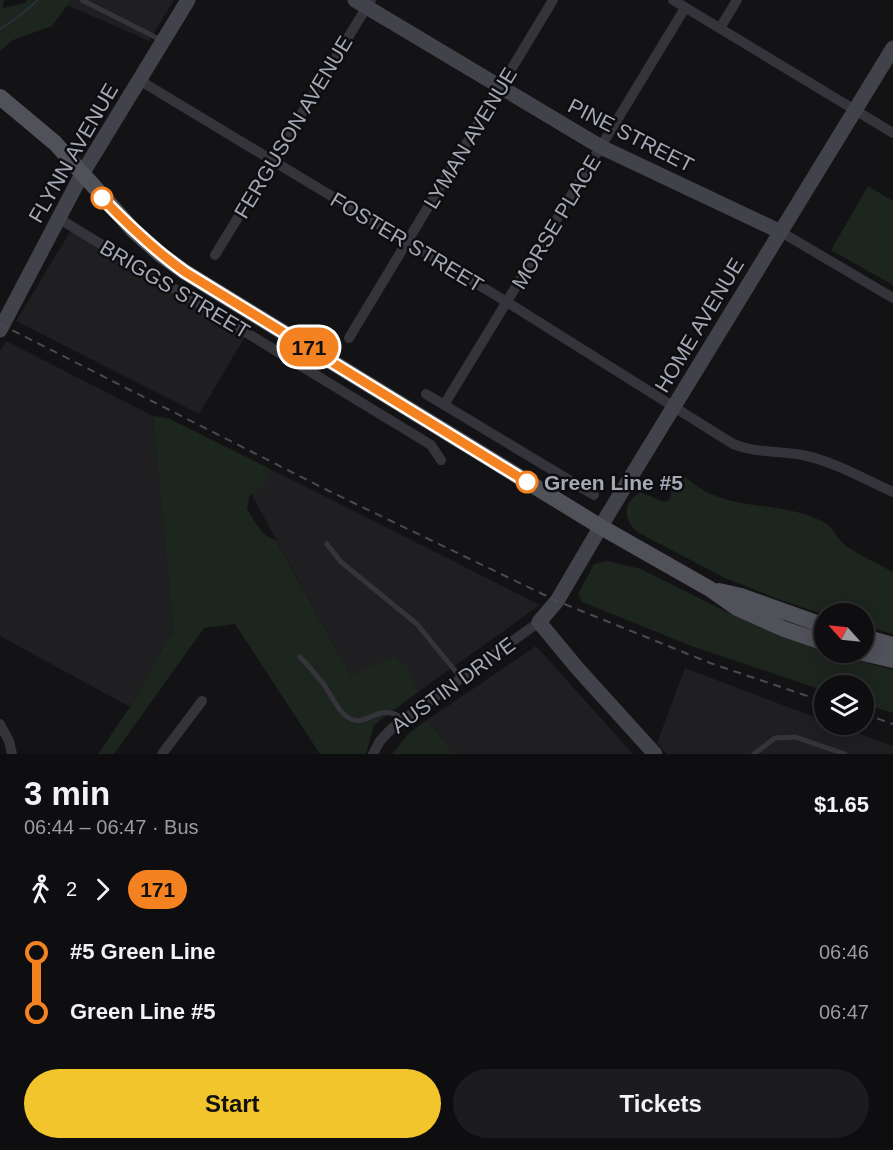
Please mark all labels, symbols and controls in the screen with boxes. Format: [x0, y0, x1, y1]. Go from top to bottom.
street label: FERGUSON AVENUE [229, 32, 357, 222]
street label: LYMAN AVENUE [419, 63, 521, 213]
street label: FLYNN AVENUE [24, 79, 122, 227]
street label: PINE STREET [564, 93, 698, 177]
street label: MORSE PLACE [507, 151, 605, 293]
unlabelled marker [91, 187, 113, 209]
street label: FOSTER STREET [327, 187, 488, 297]
street label: BRIGGS STREET [96, 235, 254, 343]
street label: HOME AVENUE [650, 254, 748, 396]
line badge: 171 [274, 328, 344, 366]
text: 171 [291, 336, 327, 359]
marker: Green Line #5 [516, 471, 538, 493]
place label: Green Line #5 [544, 471, 683, 494]
north arrow [814, 603, 874, 663]
map controls [814, 603, 874, 735]
street label: AUSTIN DRIVE [387, 632, 519, 738]
button: layers [814, 675, 874, 735]
text: 3 min [24, 775, 110, 812]
text: $1.65 [814, 792, 869, 817]
text: 06:44 – 06:47 · Bus [24, 816, 199, 838]
icon: walk [24, 873, 57, 906]
icon: forward [86, 873, 119, 906]
text: 2 [66, 878, 77, 900]
text: 171 [140, 878, 175, 901]
text: #5 Green Line [70, 939, 216, 964]
text: 06:46 [819, 941, 869, 963]
text: Green Line #5 [70, 999, 216, 1024]
text: 06:47 [819, 1001, 869, 1023]
button: Start [24, 1069, 441, 1138]
button: Tickets [453, 1069, 869, 1138]

